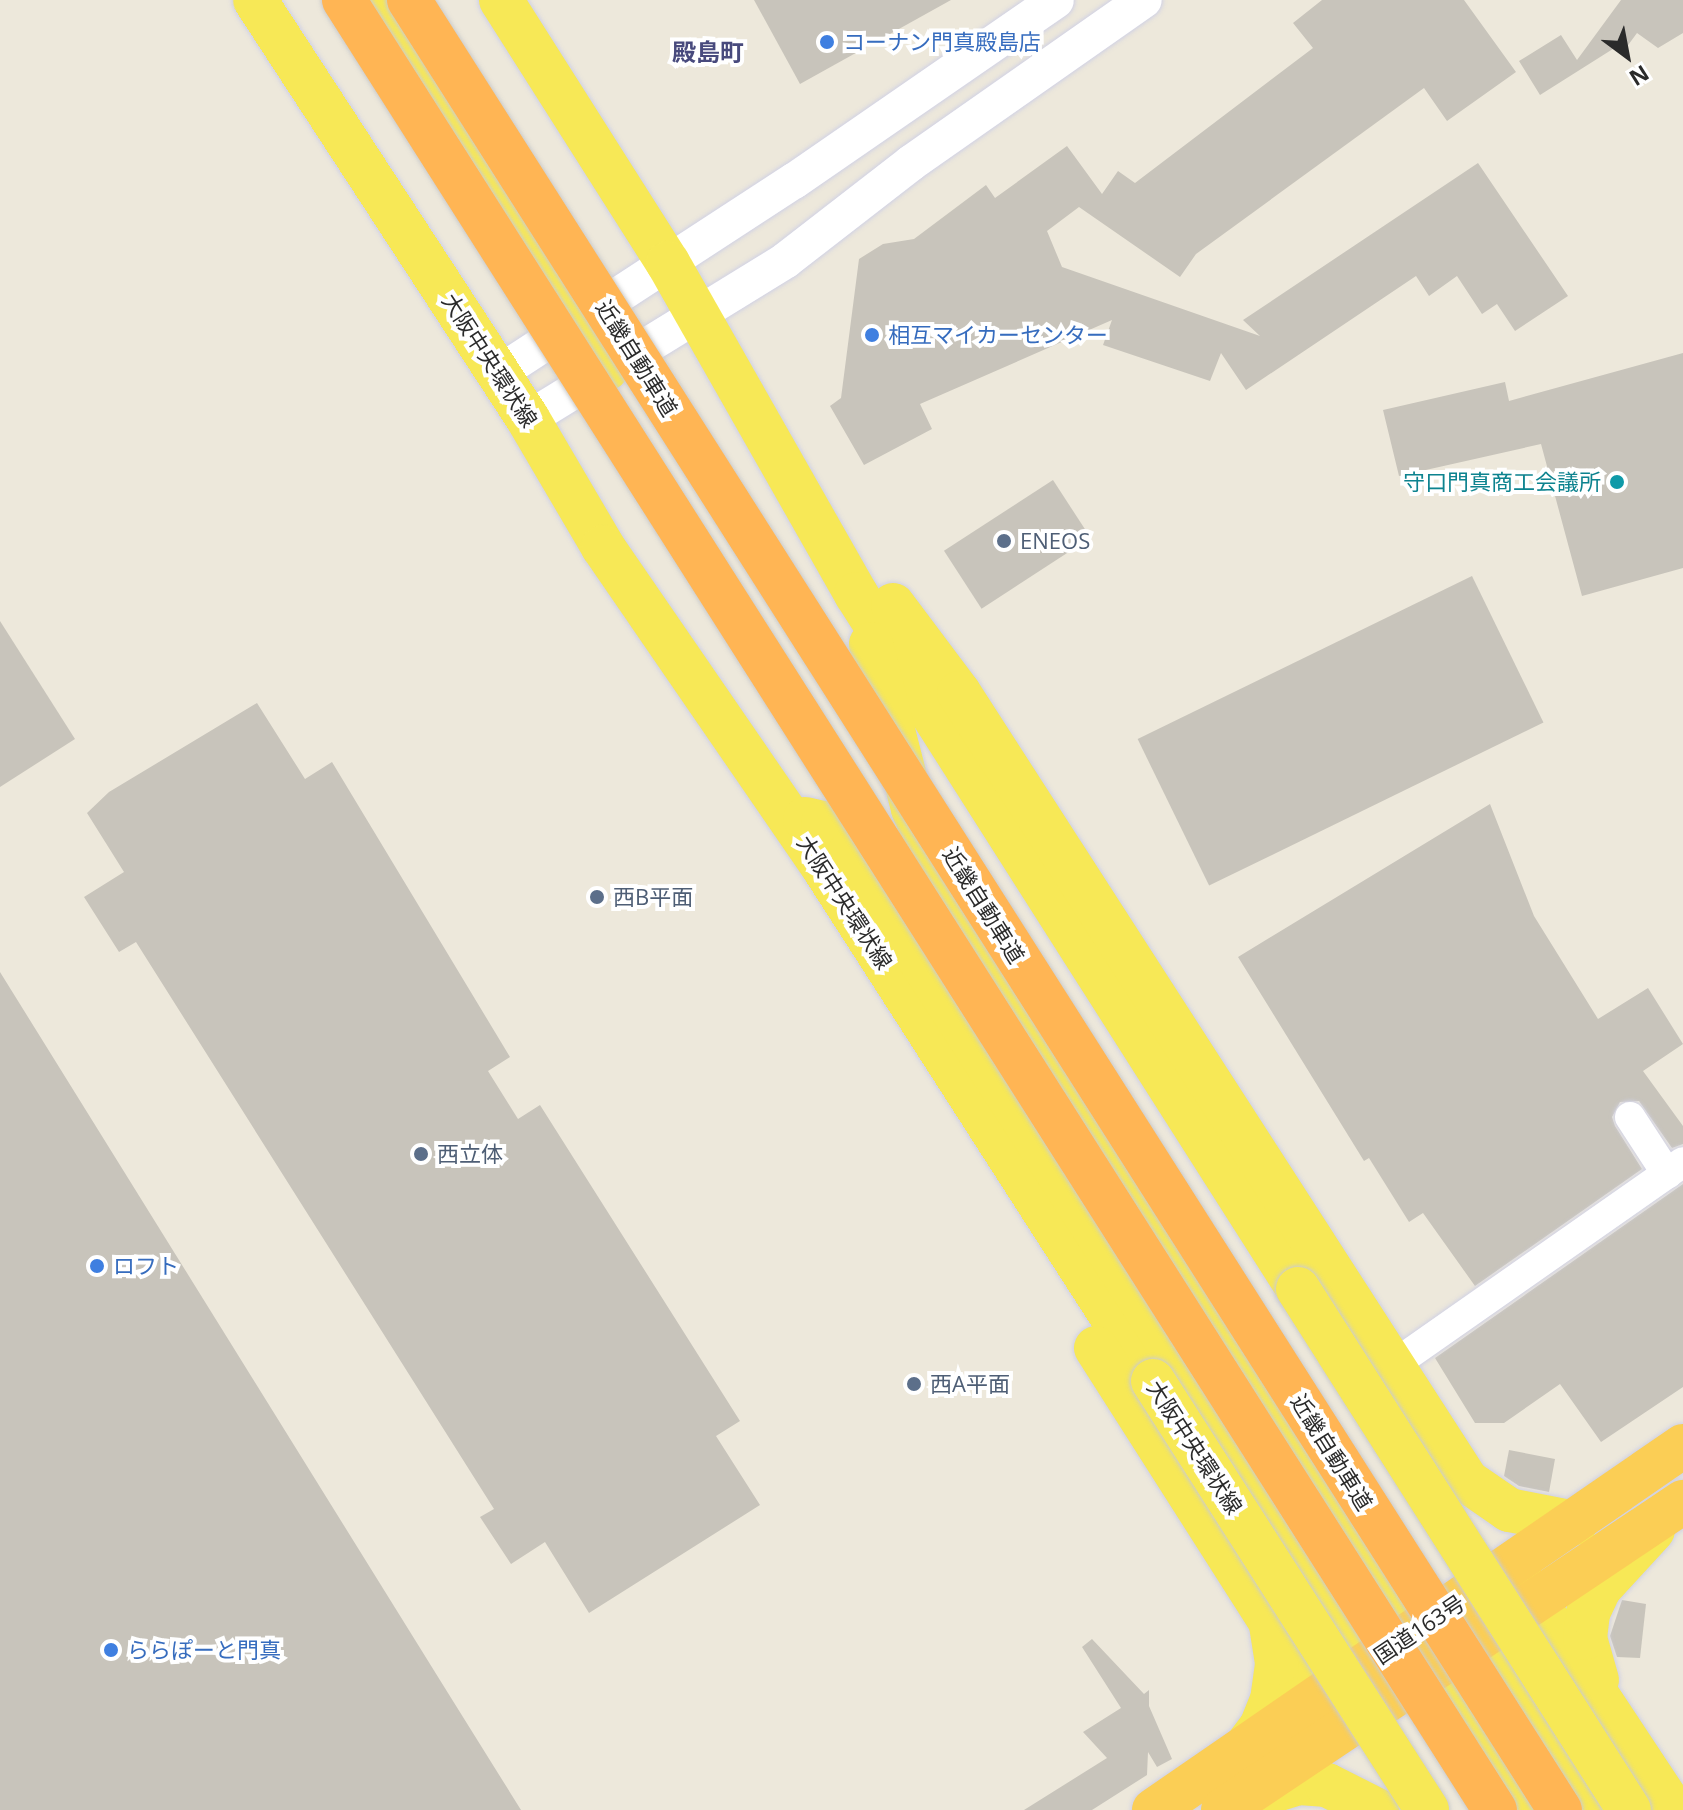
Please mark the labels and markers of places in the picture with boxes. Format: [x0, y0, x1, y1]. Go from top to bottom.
place label: コーナン門真殿島店 [843, 29, 1041, 55]
marker: コーナン門真殿島店 [818, 33, 836, 51]
place label: 相互マイカーセンター [888, 322, 1108, 348]
marker: 相互マイカーセンター [863, 326, 881, 344]
place label: 守口門真商工会議所 [1403, 469, 1601, 495]
marker: 守口門真商工会議所 [1608, 473, 1626, 491]
place label: ENEOS [1020, 528, 1090, 554]
marker: ENEOS [995, 532, 1013, 550]
place label: 西B平面 [613, 884, 693, 910]
marker: 西B平面 [588, 888, 606, 906]
place label: 西立体 [437, 1141, 503, 1167]
marker: 西立体 [412, 1145, 430, 1163]
place label: ロフト [113, 1253, 179, 1279]
marker: ロフト [88, 1257, 106, 1275]
place label: 西A平面 [930, 1371, 1010, 1397]
marker: 西A平面 [905, 1375, 923, 1393]
place label: ららぽーと門真 [127, 1637, 281, 1663]
marker: ららぽーと門真 [102, 1641, 120, 1659]

